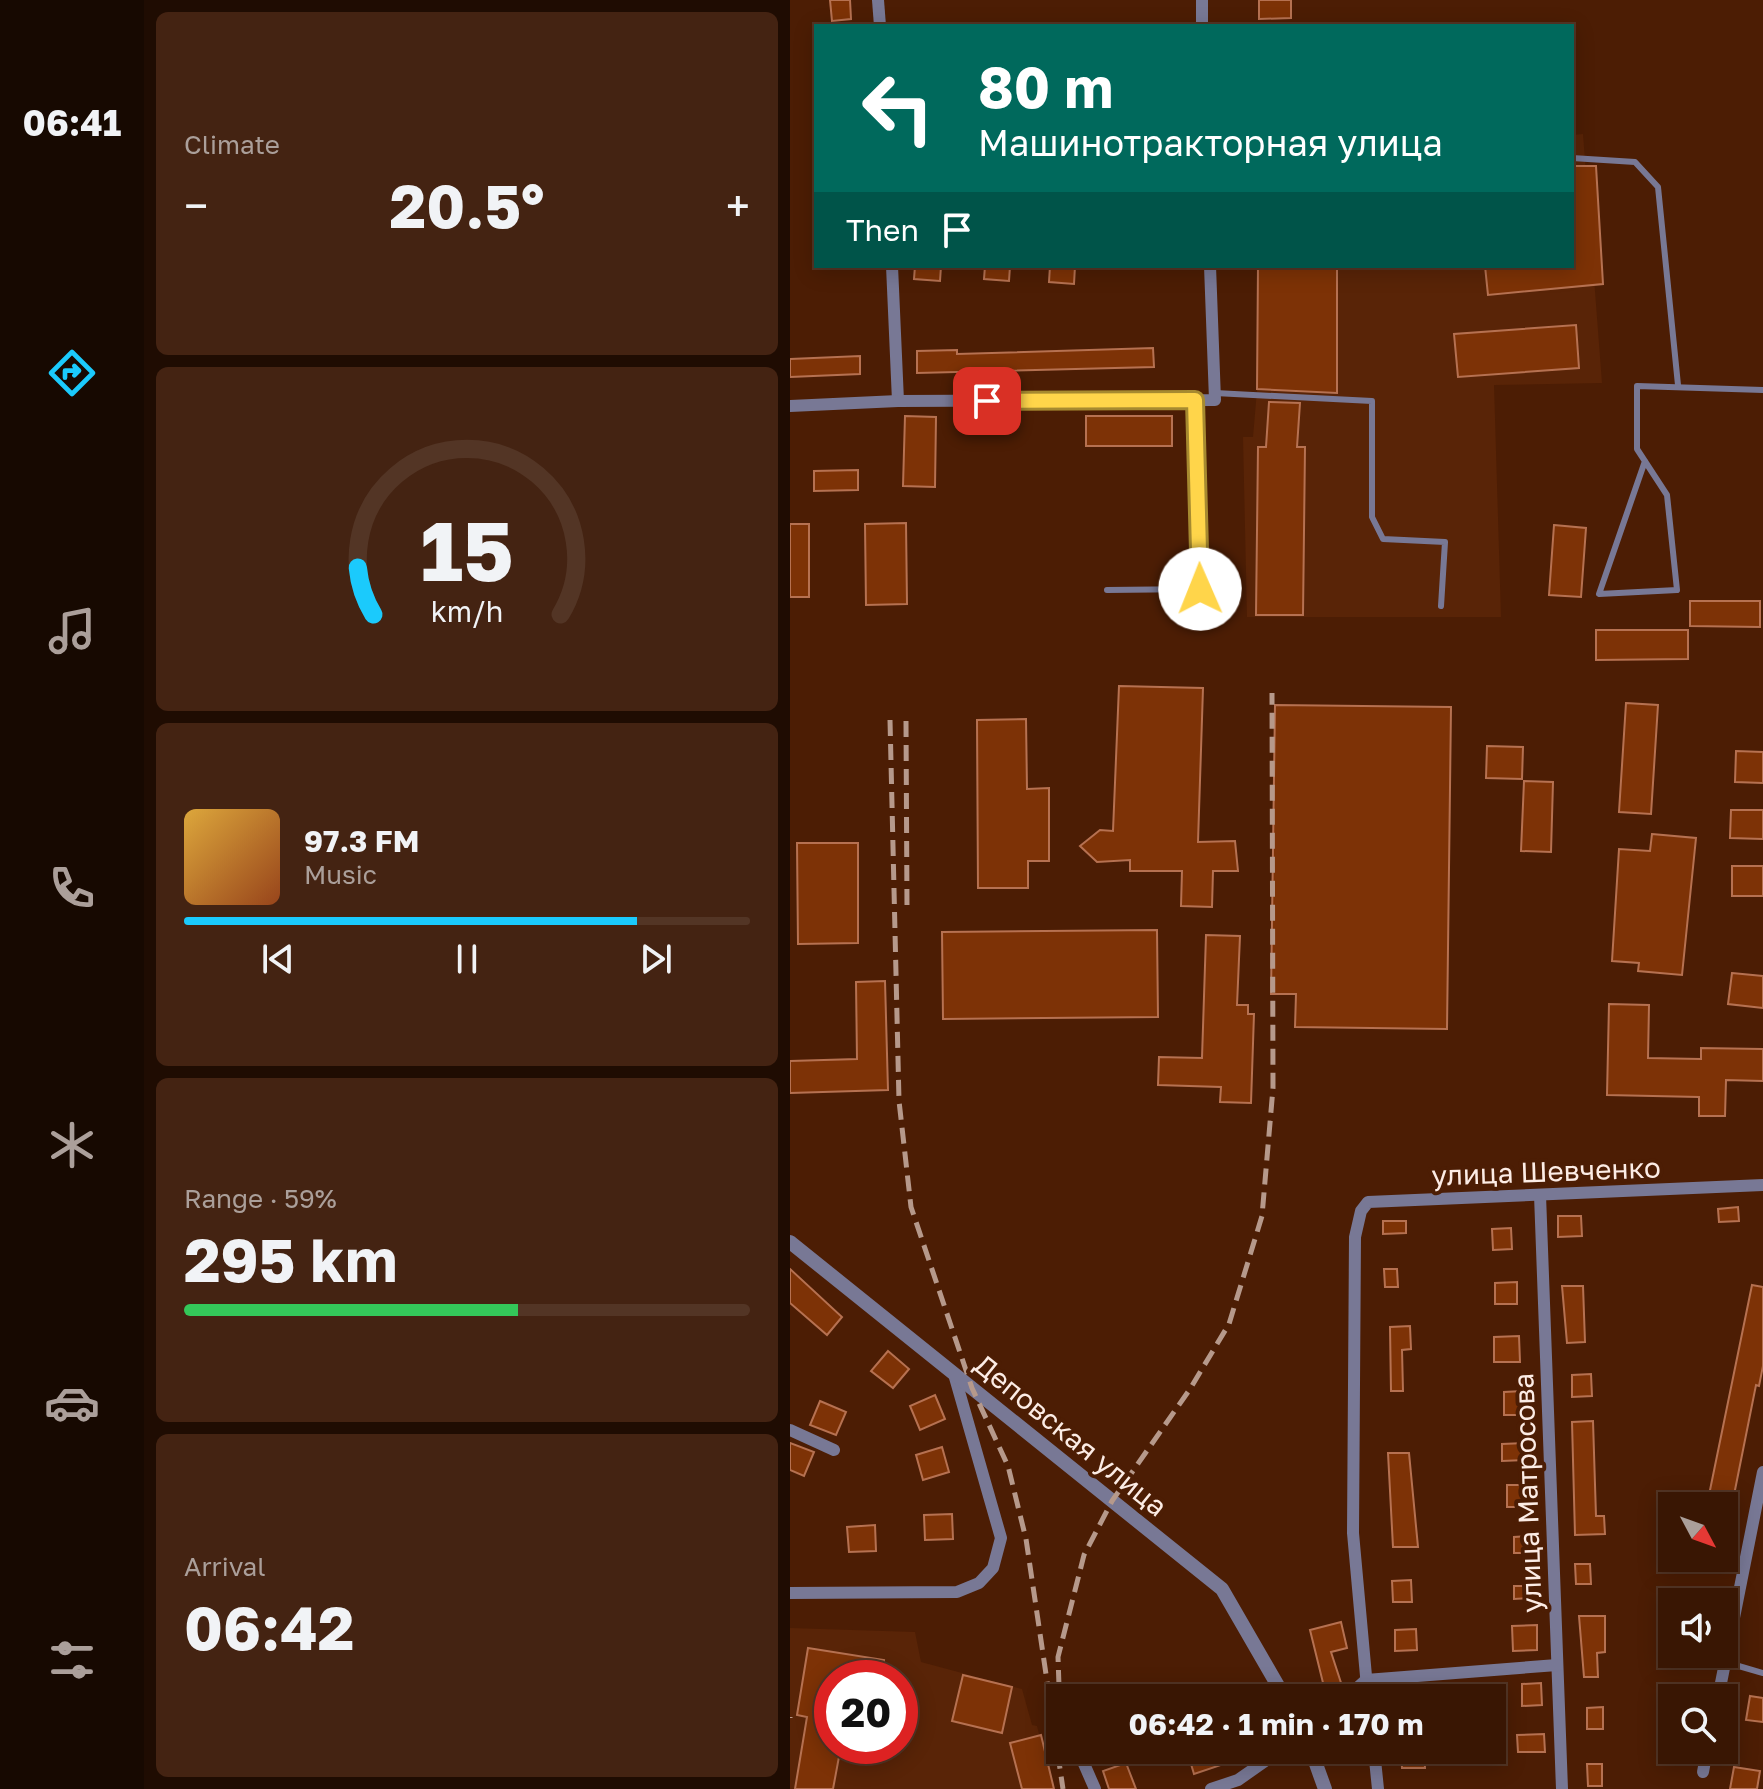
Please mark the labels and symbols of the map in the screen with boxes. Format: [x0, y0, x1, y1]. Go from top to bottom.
pin [953, 367, 1021, 435]
position arrow [1158, 547, 1242, 631]
street label: улица Шевченко [1431, 1151, 1661, 1191]
street label: Деповская улица [968, 1347, 1174, 1523]
street label: улица Матросова [1506, 1372, 1548, 1614]
north arrow [1658, 1492, 1738, 1572]
speed limit sign: 20 [814, 1660, 918, 1764]

